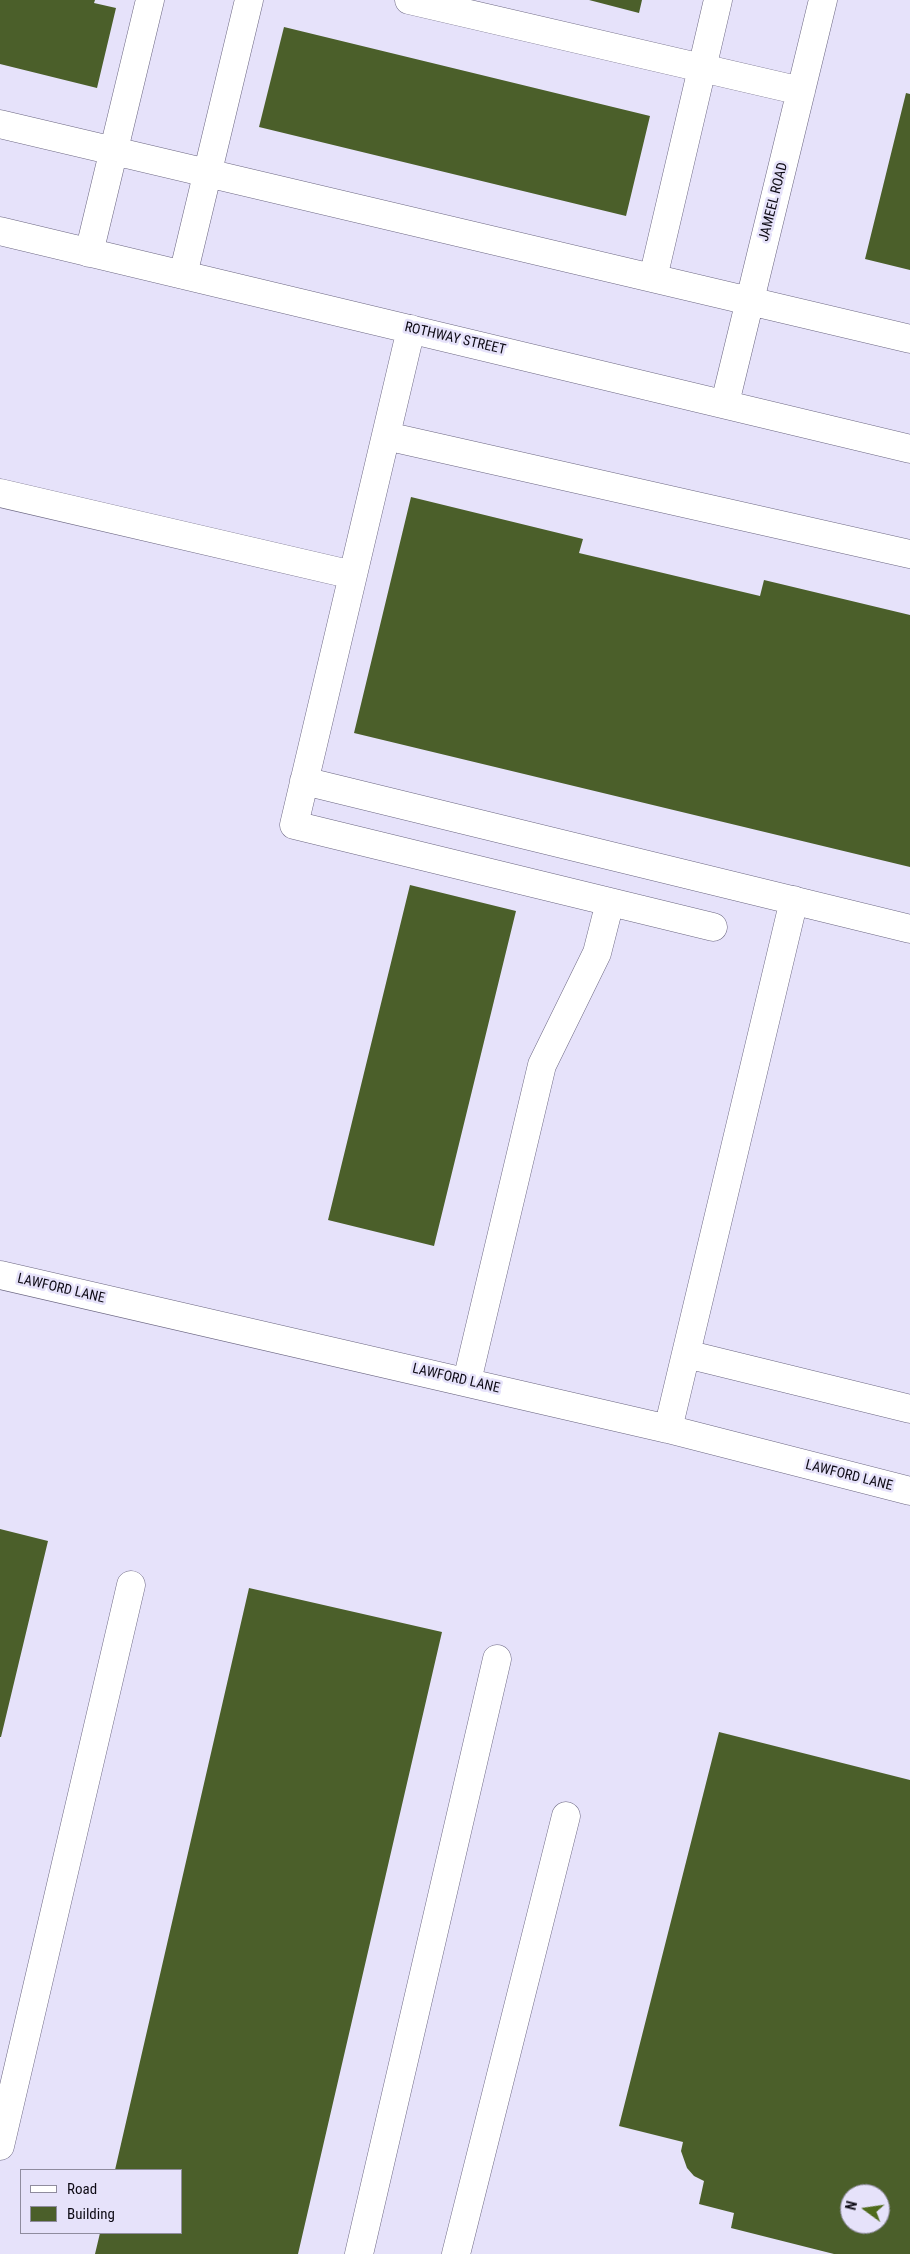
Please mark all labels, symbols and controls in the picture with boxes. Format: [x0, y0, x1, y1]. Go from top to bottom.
street label: JAMEEL ROAD [756, 161, 792, 243]
street label: ROTHWAY STREET [403, 319, 507, 359]
street label: LAWFORD LANE [16, 1271, 106, 1307]
street label: LAWFORD LANE [411, 1361, 501, 1397]
street label: LAWFORD LANE [804, 1457, 894, 1495]
legend [20, 2169, 182, 2234]
text: Road [67, 2180, 97, 2198]
north arrow [840, 2184, 890, 2234]
text: N [843, 2200, 860, 2212]
text: Building [67, 2205, 115, 2223]

